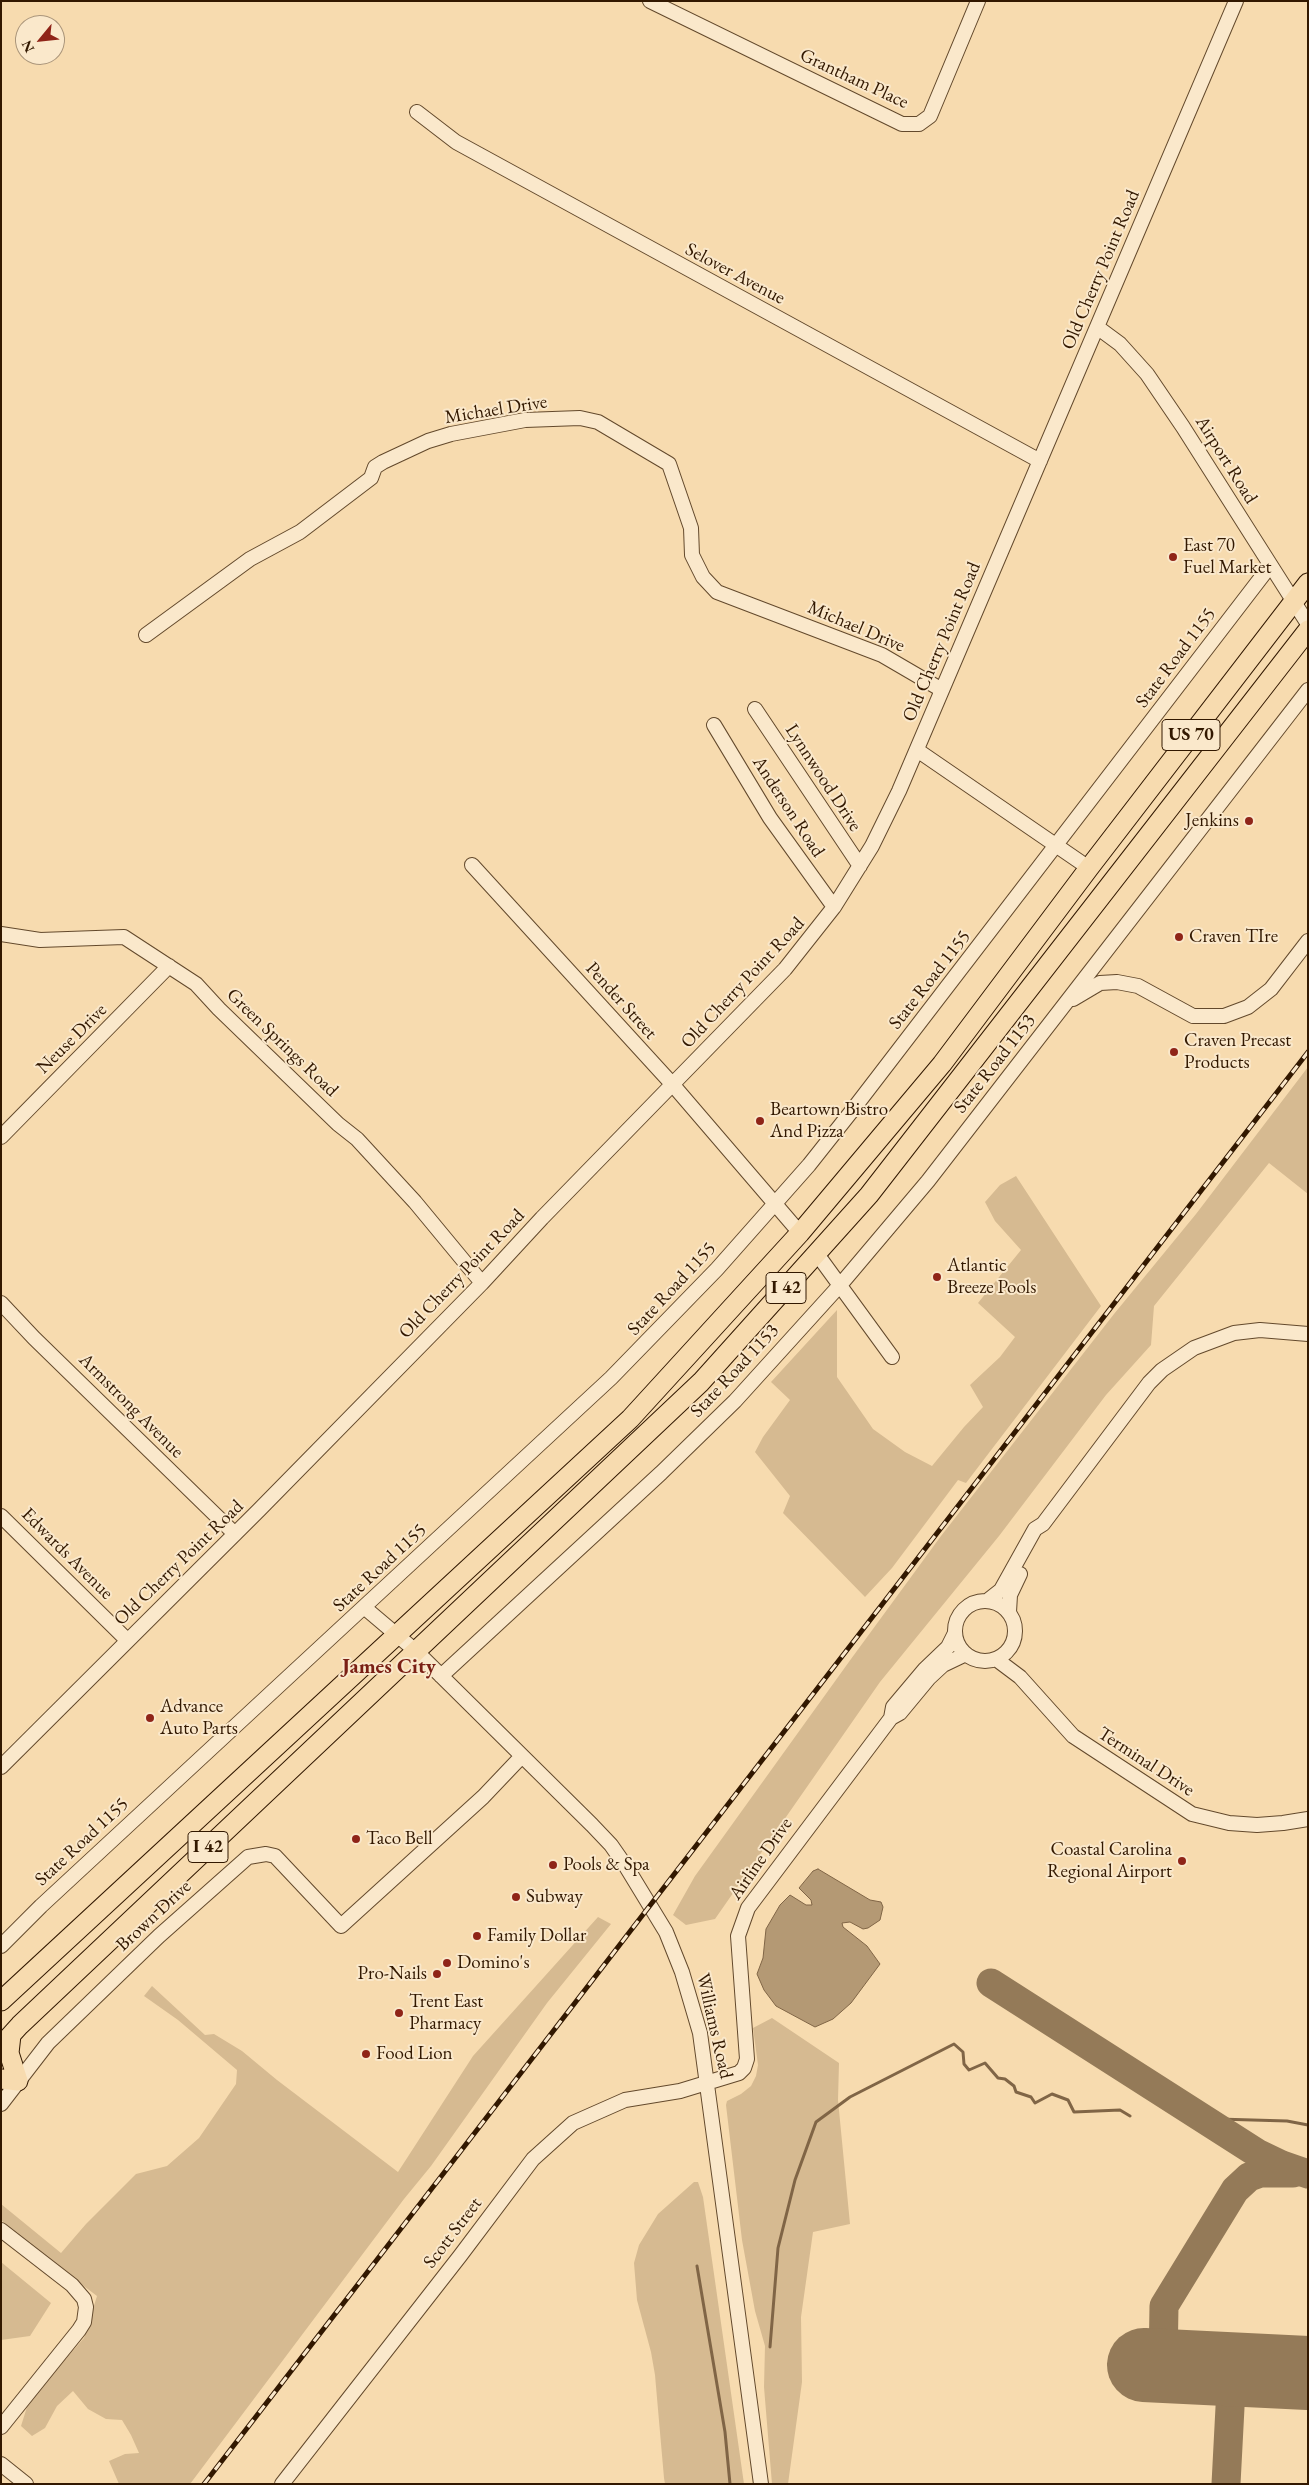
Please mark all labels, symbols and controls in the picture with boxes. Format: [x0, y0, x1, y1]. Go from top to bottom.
north arrow [15, 15, 65, 65]
text: N [17, 37, 38, 56]
street label: Grantham Place [796, 44, 912, 114]
street label: Old Cherry Point Road [1057, 187, 1145, 353]
street label: Selover Avenue [681, 238, 789, 310]
street label: Michael Drive [443, 391, 549, 429]
street label: Airport Road [1190, 412, 1262, 508]
place label: East 70 Fuel Market [1183, 535, 1271, 579]
marker: East 70 Fuel Market [1167, 551, 1179, 563]
street label: Old Cherry Point Road [898, 559, 986, 725]
street label: Michael Drive [804, 596, 908, 658]
street label: State Road 1155 [1131, 603, 1221, 713]
street label: Lynnwood Drive [780, 720, 866, 836]
road number: US 70 [1162, 720, 1220, 750]
street label: Anderson Road [747, 752, 829, 862]
place label: Jenkins [1185, 810, 1239, 832]
marker: Jenkins [1243, 815, 1255, 827]
street label: Old Cherry Point Road [676, 913, 810, 1053]
street label: State Road 1155 [884, 926, 976, 1034]
place label: Craven TIre [1189, 926, 1278, 948]
marker: Craven TIre [1173, 931, 1185, 943]
street label: Pender Street [580, 958, 662, 1044]
street label: Green Springs Road [221, 984, 343, 1102]
street label: Neuse Drive [32, 999, 112, 1079]
street label: State Road 1153 [949, 1010, 1041, 1118]
place label: Craven Precast Products [1184, 1030, 1291, 1074]
marker: Craven Precast Products [1168, 1046, 1180, 1058]
place label: Beartown Bistro And Pizza [770, 1099, 888, 1143]
marker: Beartown Bistro And Pizza [754, 1115, 766, 1127]
street label: Old Cherry Point Road [394, 1205, 530, 1343]
street label: State Road 1155 [623, 1237, 721, 1341]
place label: Atlantic Breeze Pools [947, 1255, 1036, 1299]
marker: Atlantic Breeze Pools [931, 1271, 943, 1283]
road number: I 42 [766, 1273, 806, 1304]
street label: State Road 1153 [686, 1319, 784, 1423]
street label: Armstrong Avenue [74, 1349, 188, 1463]
street label: Old Cherry Point Road [110, 1495, 248, 1631]
street label: Edwards Avenue [16, 1503, 118, 1605]
street label: State Road 1155 [328, 1519, 432, 1617]
district label: James City [342, 1654, 436, 1680]
place label: Advance Auto Parts [160, 1696, 238, 1740]
marker: Advance Auto Parts [144, 1712, 156, 1724]
street label: Terminal Drive [1093, 1722, 1199, 1802]
street label: State Road 1155 [30, 1793, 134, 1891]
street label: Airline Drive [724, 1813, 798, 1905]
place label: Taco Bell [366, 1828, 433, 1850]
road number: I 42 [188, 1831, 228, 1862]
marker: Taco Bell [350, 1833, 362, 1845]
place label: Coastal Carolina Regional Airport [1047, 1839, 1172, 1883]
place label: Pools & Spa [563, 1854, 650, 1876]
marker: Coastal Carolina Regional Airport [1176, 1855, 1188, 1867]
marker: Pools & Spa [547, 1859, 559, 1871]
street label: Brown Drive [112, 1876, 196, 1956]
place label: Subway [526, 1886, 583, 1908]
marker: Subway [510, 1891, 522, 1903]
place label: Family Dollar [487, 1925, 586, 1947]
marker: Family Dollar [471, 1930, 483, 1942]
place label: Domino's [457, 1952, 530, 1974]
marker: Domino's [441, 1957, 453, 1969]
place label: Pro-Nails [358, 1963, 427, 1985]
marker: Pro-Nails [431, 1968, 443, 1980]
street label: Williams Road [691, 1971, 737, 2081]
place label: Trent East Pharmacy [409, 1991, 483, 2035]
marker: Trent East Pharmacy [393, 2007, 405, 2019]
place label: Food Lion [376, 2043, 453, 2065]
marker: Food Lion [360, 2048, 372, 2060]
street label: Scott Street [419, 2193, 487, 2273]

